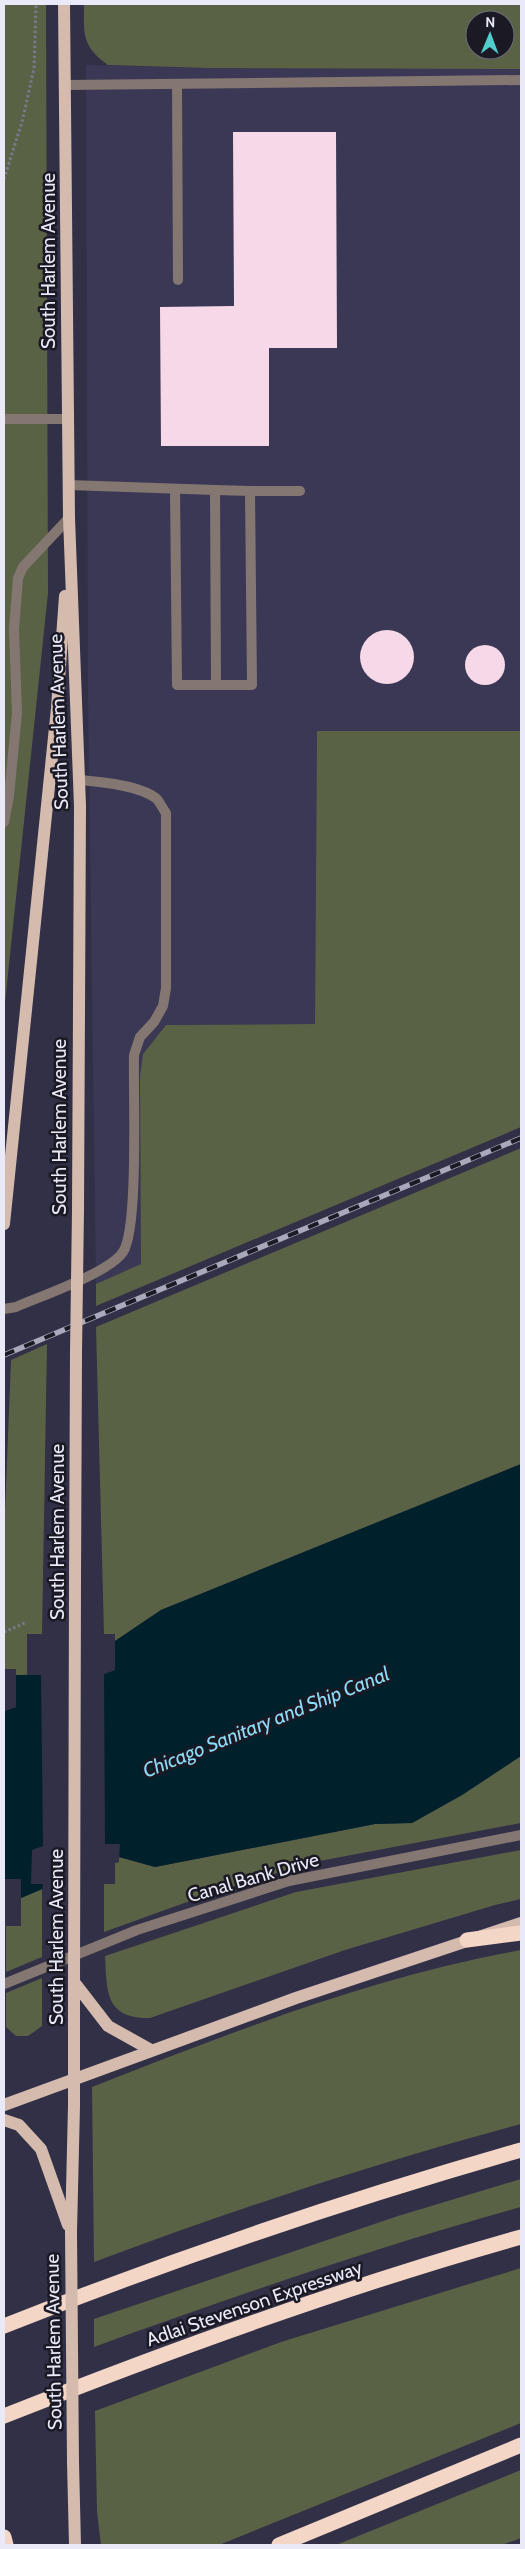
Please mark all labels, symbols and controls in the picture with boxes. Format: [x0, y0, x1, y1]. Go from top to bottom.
north arrow [465, 10, 515, 60]
text: N [485, 13, 495, 31]
street label: South Harlem Avenue [37, 173, 60, 349]
street label: South Harlem Avenue [44, 633, 73, 810]
street label: South Harlem Avenue [48, 1039, 71, 1215]
street label: South Harlem Avenue [46, 1444, 69, 1620]
water label: Chicago Sanitary and Ship Canal [139, 1661, 393, 1783]
street label: Canal Bank Drive [185, 1848, 322, 1907]
street label: South Harlem Avenue [45, 1849, 68, 2025]
street label: South Harlem Avenue [40, 2253, 67, 2430]
street label: Adlai Stevenson Expressway [143, 2256, 366, 2351]

